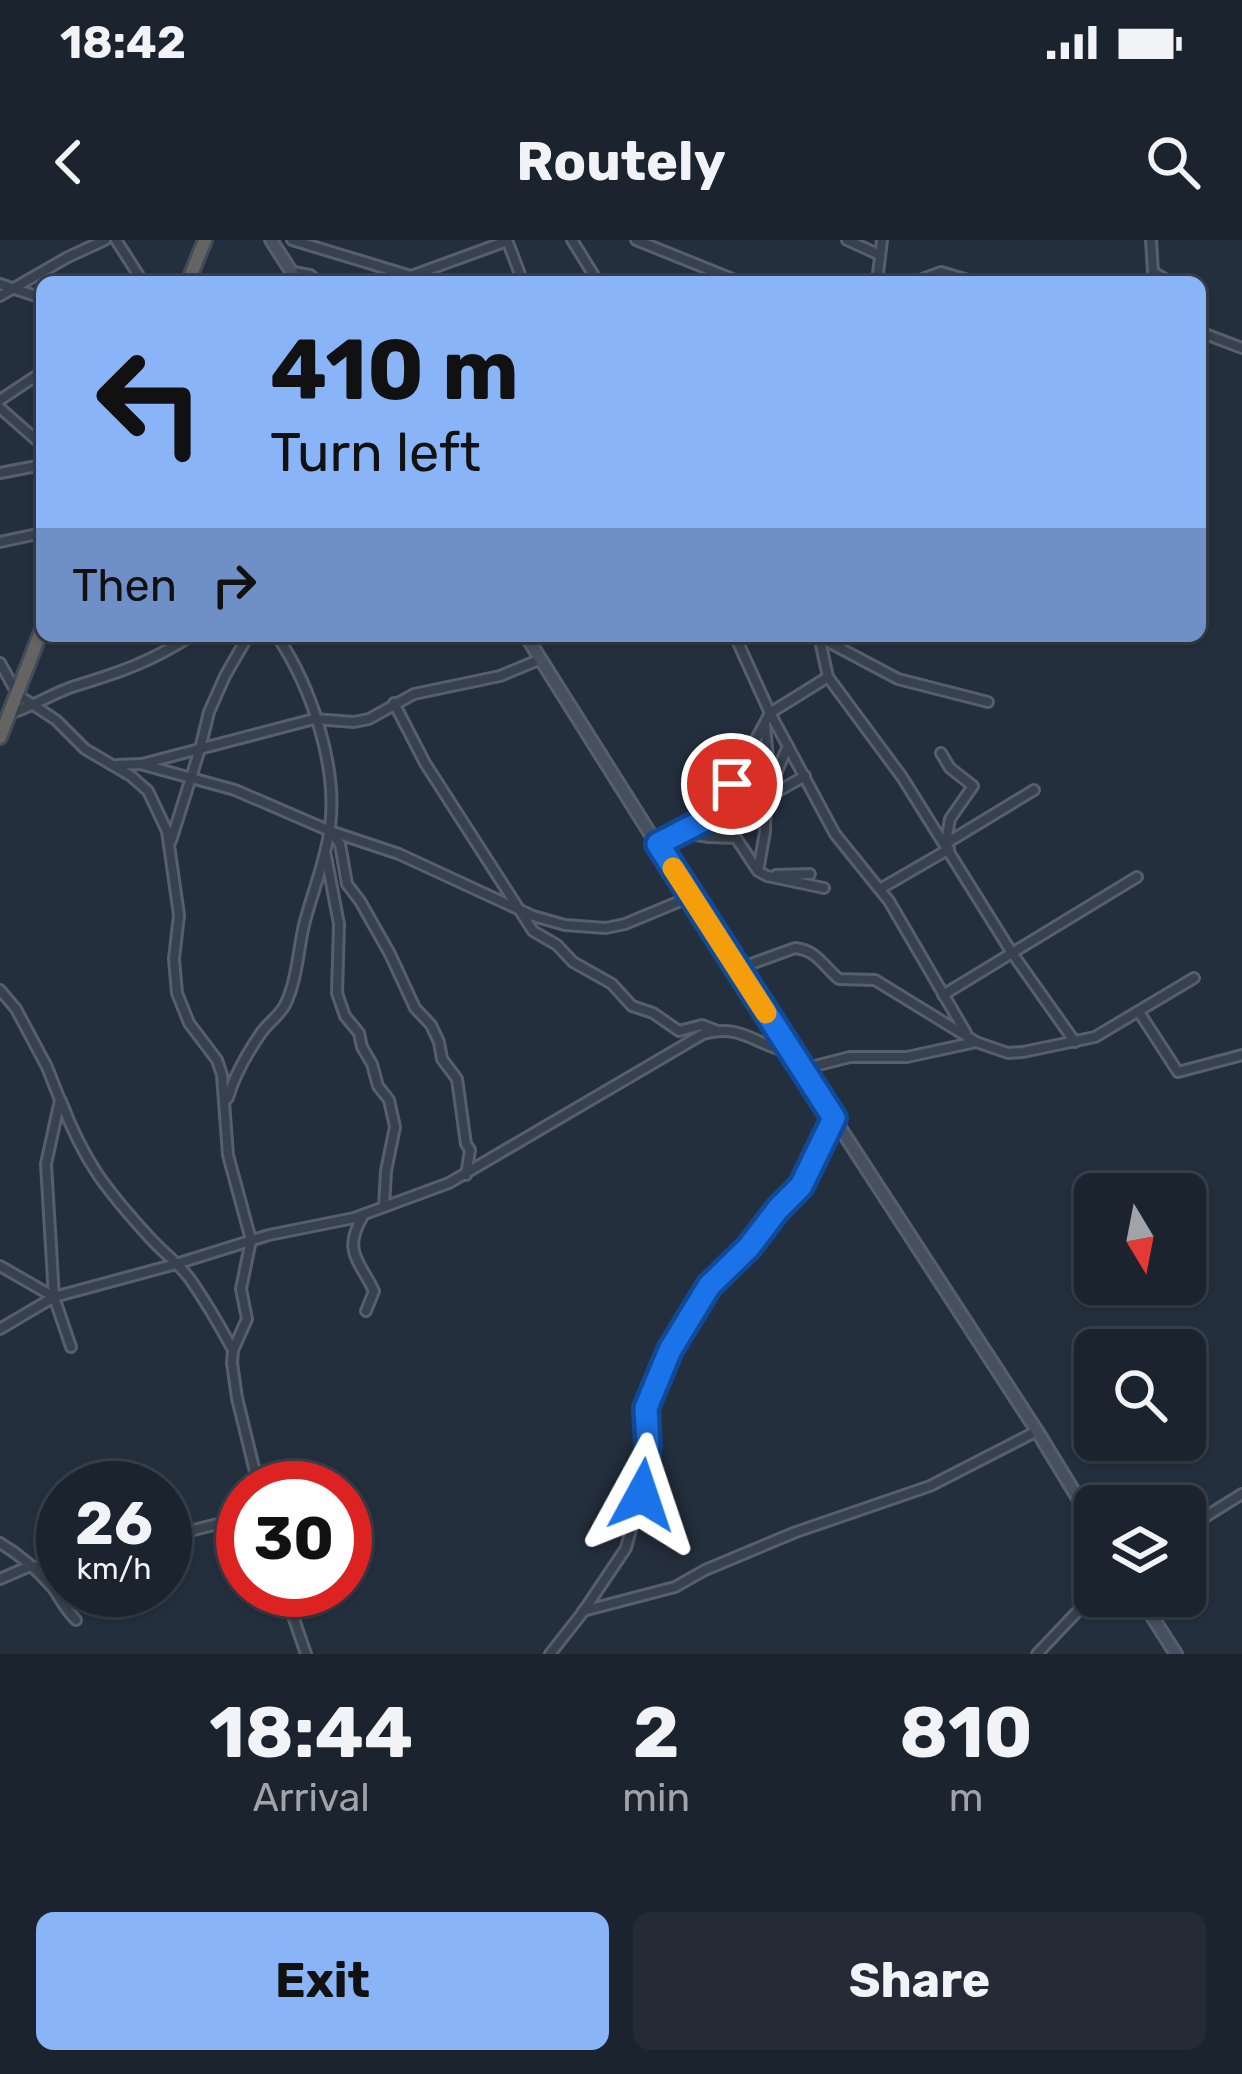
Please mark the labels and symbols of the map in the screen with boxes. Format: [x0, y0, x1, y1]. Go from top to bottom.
pin [681, 733, 783, 835]
north arrow [1074, 1173, 1206, 1305]
position arrow [579, 1432, 705, 1558]
speed limit sign: 30 [216, 1461, 372, 1617]

